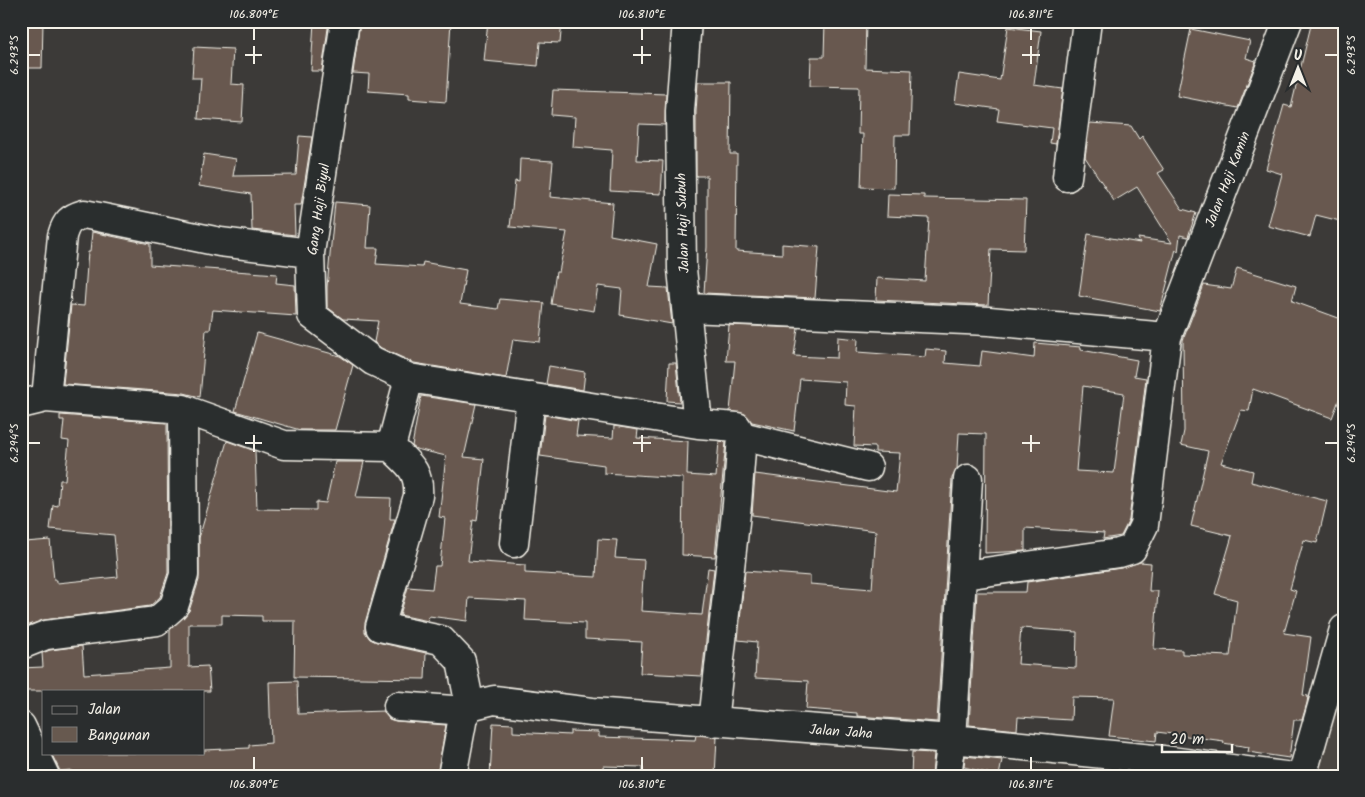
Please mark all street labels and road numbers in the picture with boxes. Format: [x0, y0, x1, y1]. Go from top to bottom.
street label: Jalan Haji Kamin [1199, 128, 1256, 231]
street label: Gang Haji Biyul [302, 161, 336, 256]
street label: Jalan Haji Subuh [670, 172, 696, 274]
street label: Jalan Jaha [809, 719, 873, 745]

